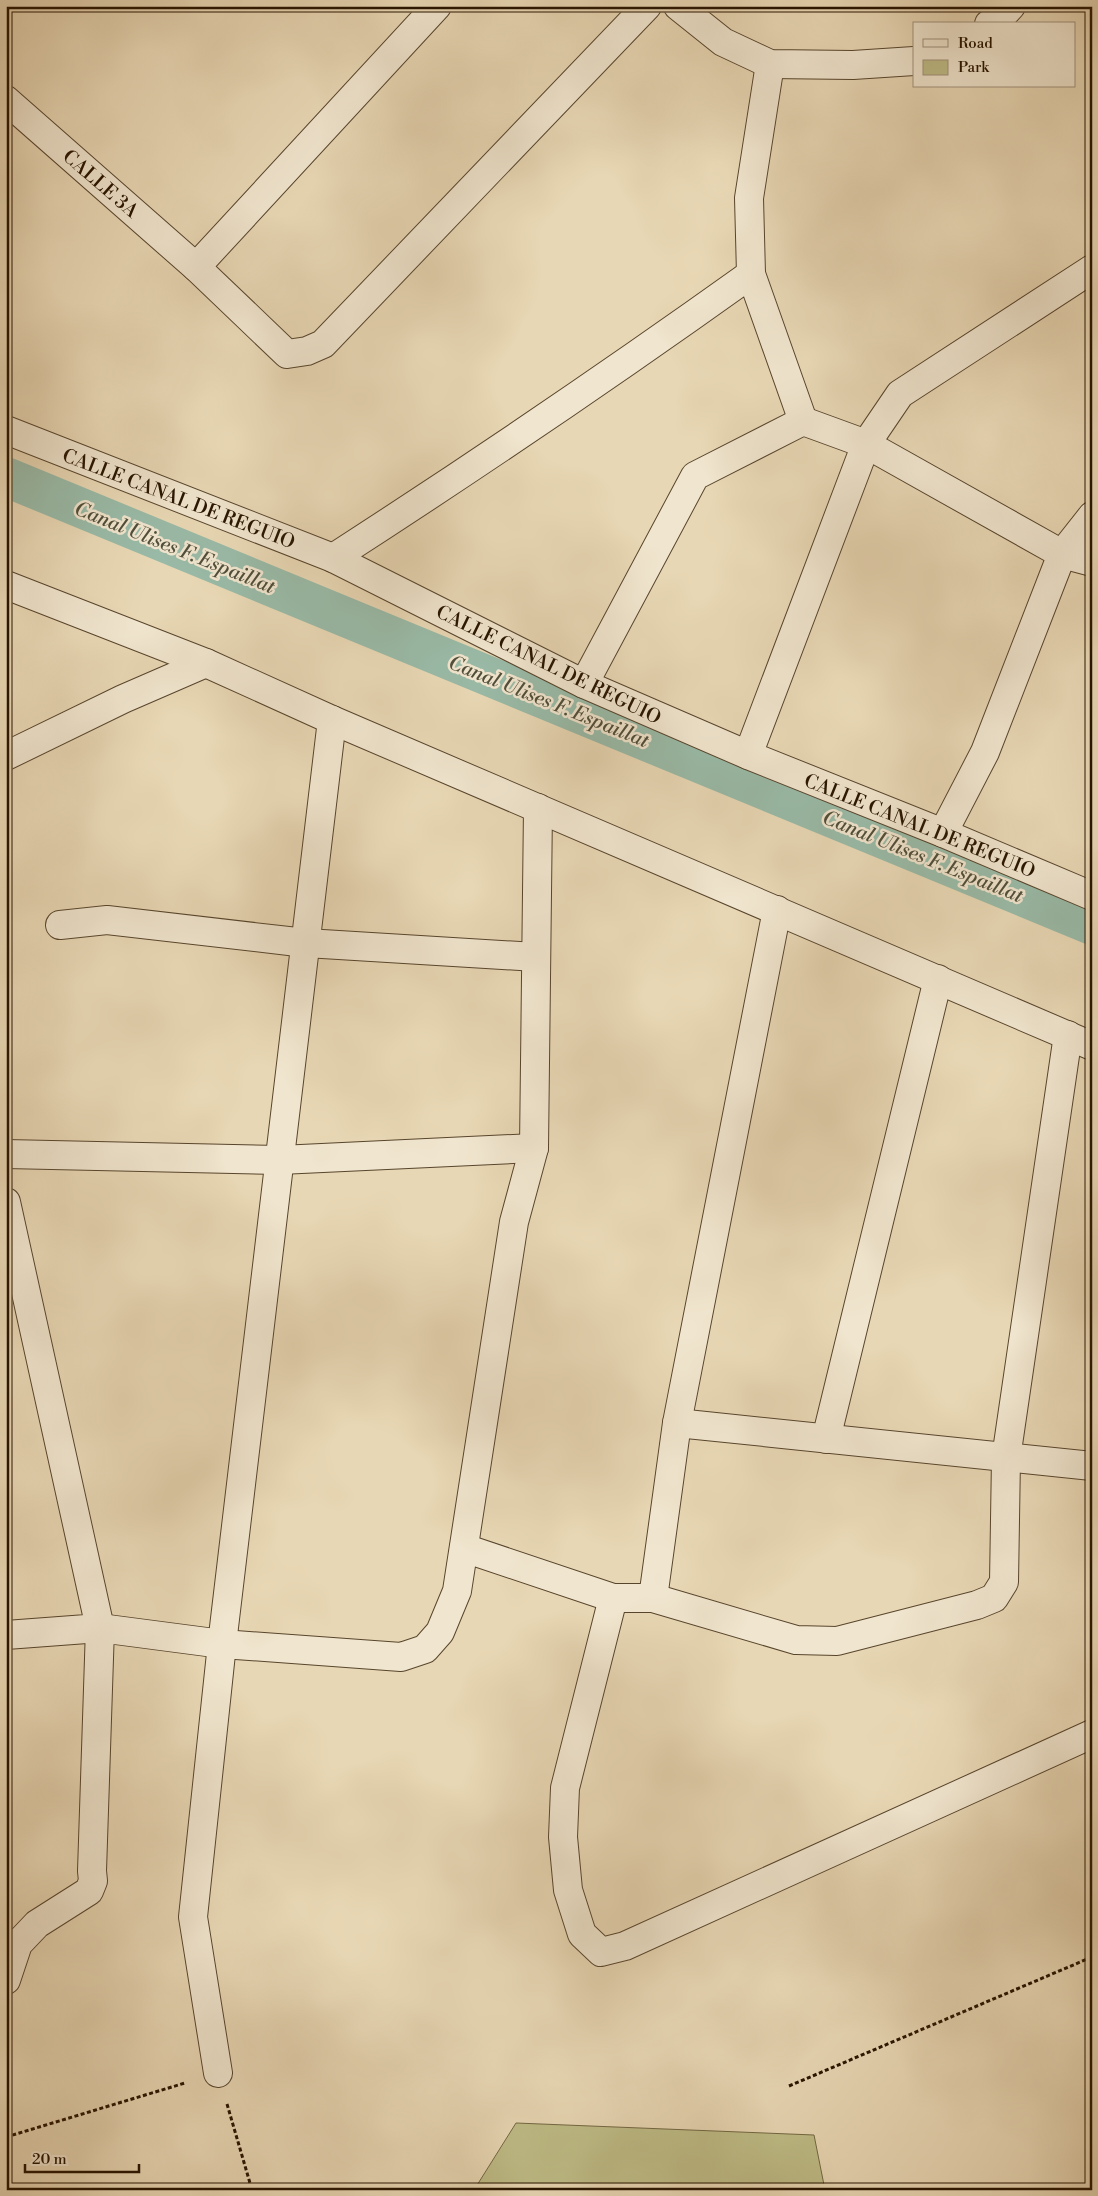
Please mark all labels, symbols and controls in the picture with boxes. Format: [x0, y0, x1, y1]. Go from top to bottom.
legend [913, 22, 1076, 88]
text: Road [958, 34, 993, 53]
text: Park [958, 58, 990, 77]
street label: CALLE 3A [58, 144, 144, 224]
street label: CALLE CANAL DE REGUIO [59, 443, 298, 554]
water label: Canal Ulises F. Espaillat [70, 497, 279, 600]
street label: CALLE CANAL DE REGUIO [432, 600, 665, 730]
water label: Canal Ulises F. Espaillat [444, 651, 653, 754]
street label: CALLE CANAL DE REGUIO [801, 769, 1039, 883]
water label: Canal Ulises F. Espaillat [818, 806, 1027, 909]
scale bar [25, 2141, 139, 2173]
text: 20 m [32, 2150, 67, 2169]

